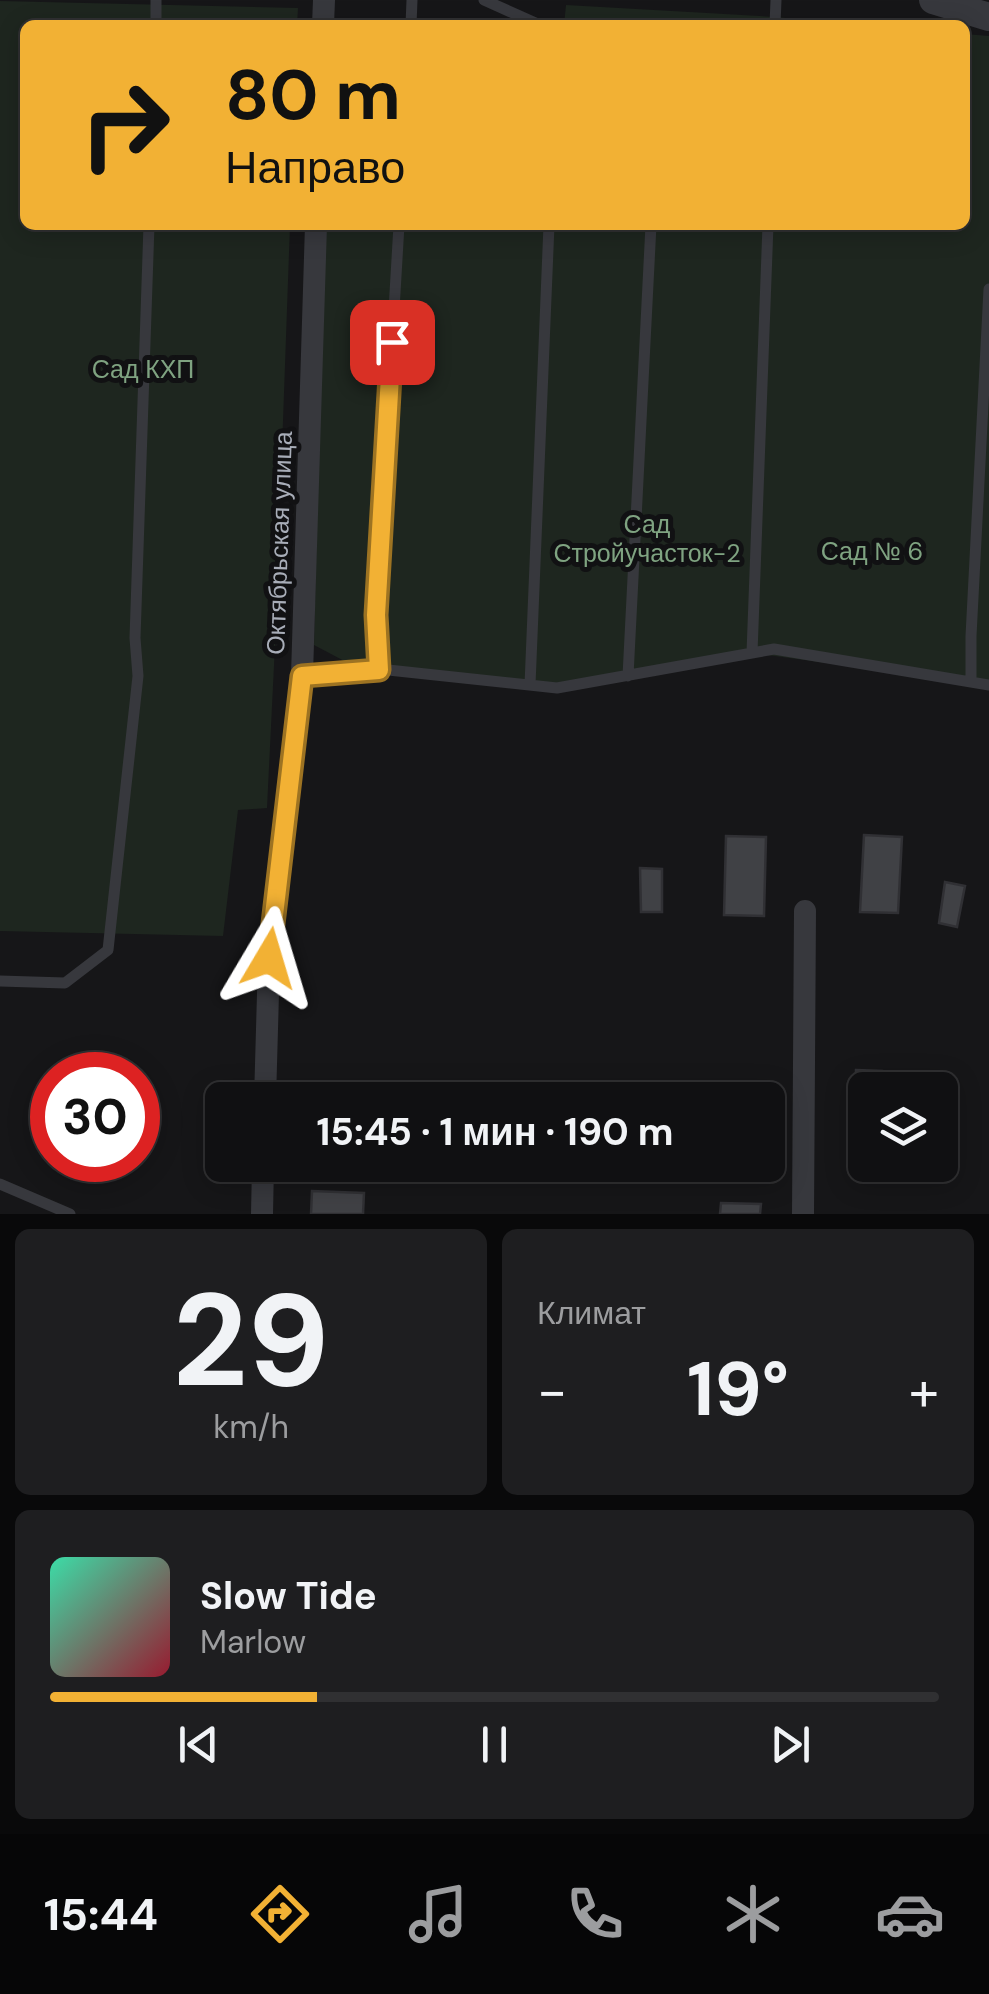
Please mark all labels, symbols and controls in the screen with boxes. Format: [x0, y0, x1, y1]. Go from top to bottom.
text: 80 m [225, 50, 401, 141]
icon: right [60, 60, 190, 190]
text: Направо [225, 138, 405, 197]
pin [350, 300, 435, 385]
icon: arrive [365, 315, 420, 370]
park label: Сад КХП [92, 353, 194, 386]
street label: Октябрьская улица [259, 431, 300, 655]
park label: Сад Стройучасток-2 [553, 508, 741, 570]
park label: Сад № 6 [821, 535, 923, 568]
position arrow [217, 906, 321, 1010]
speed limit sign: 30 [30, 1052, 160, 1182]
map controls [848, 1072, 958, 1182]
button: layers [848, 1072, 958, 1182]
text: 15:45 · 1 мин · 190 m [317, 1107, 673, 1157]
text: 29 [172, 1256, 330, 1425]
text: Климат [537, 1292, 646, 1334]
text: 19° [687, 1341, 789, 1438]
text: − [537, 1355, 567, 1427]
text: + [909, 1355, 939, 1427]
text: km/h [213, 1406, 289, 1448]
text: Slow Tide [200, 1571, 377, 1621]
text: Marlow [200, 1621, 306, 1663]
icon: previous [171, 1717, 226, 1772]
icon: pause [467, 1717, 522, 1772]
icon: next [763, 1717, 818, 1772]
icon: directions [245, 1879, 315, 1949]
icon: music [403, 1879, 473, 1949]
icon: phone [560, 1879, 630, 1949]
icon: climate [718, 1879, 788, 1949]
icon: car [875, 1879, 945, 1949]
text: 15:44 [44, 1885, 158, 1944]

